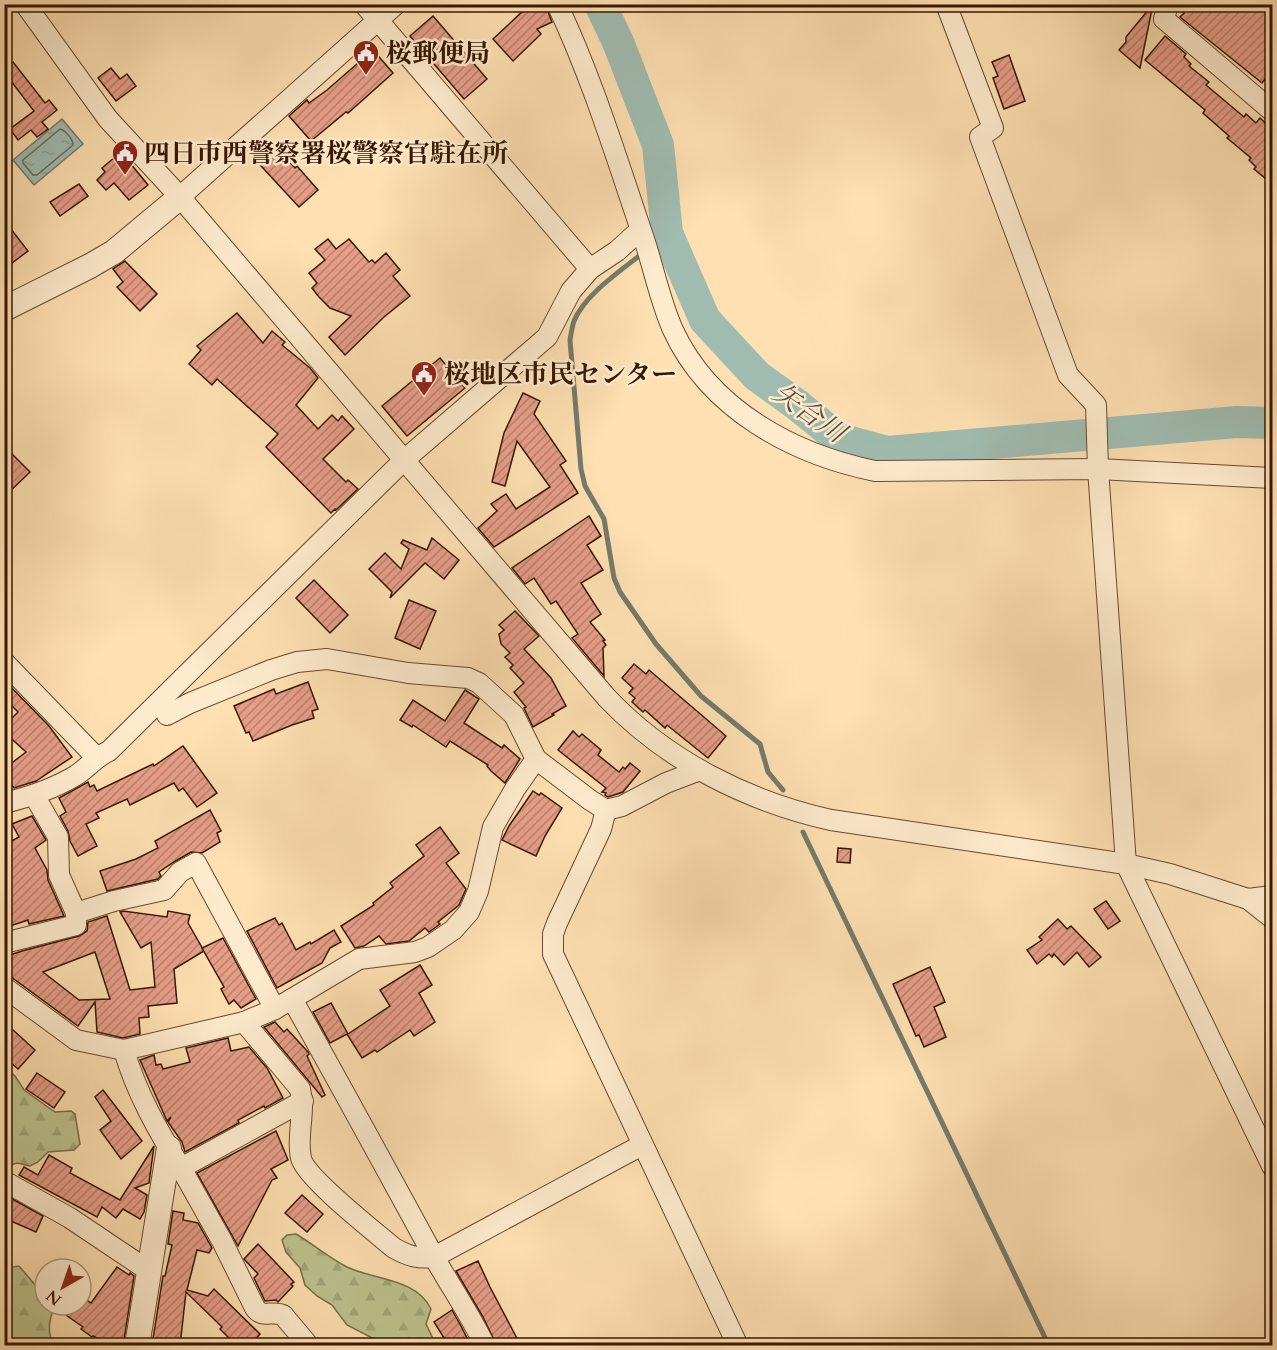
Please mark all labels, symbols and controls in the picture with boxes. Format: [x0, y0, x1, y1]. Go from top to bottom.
place label: 桜郵便局 [386, 36, 490, 71]
public building icon: 桜郵便局 [351, 38, 381, 76]
place label: 四日市西警察署桜警察官駐在所 [144, 136, 508, 171]
public building icon: 四日市西警察署桜警察官駐在所 [110, 138, 140, 176]
place label: 桜地区市民センター [444, 357, 677, 392]
public building icon: 桜地区市民センター [409, 359, 439, 397]
water label: 矢合川 [765, 375, 855, 453]
north arrow [33, 1257, 93, 1317]
text: N [42, 1285, 66, 1311]

